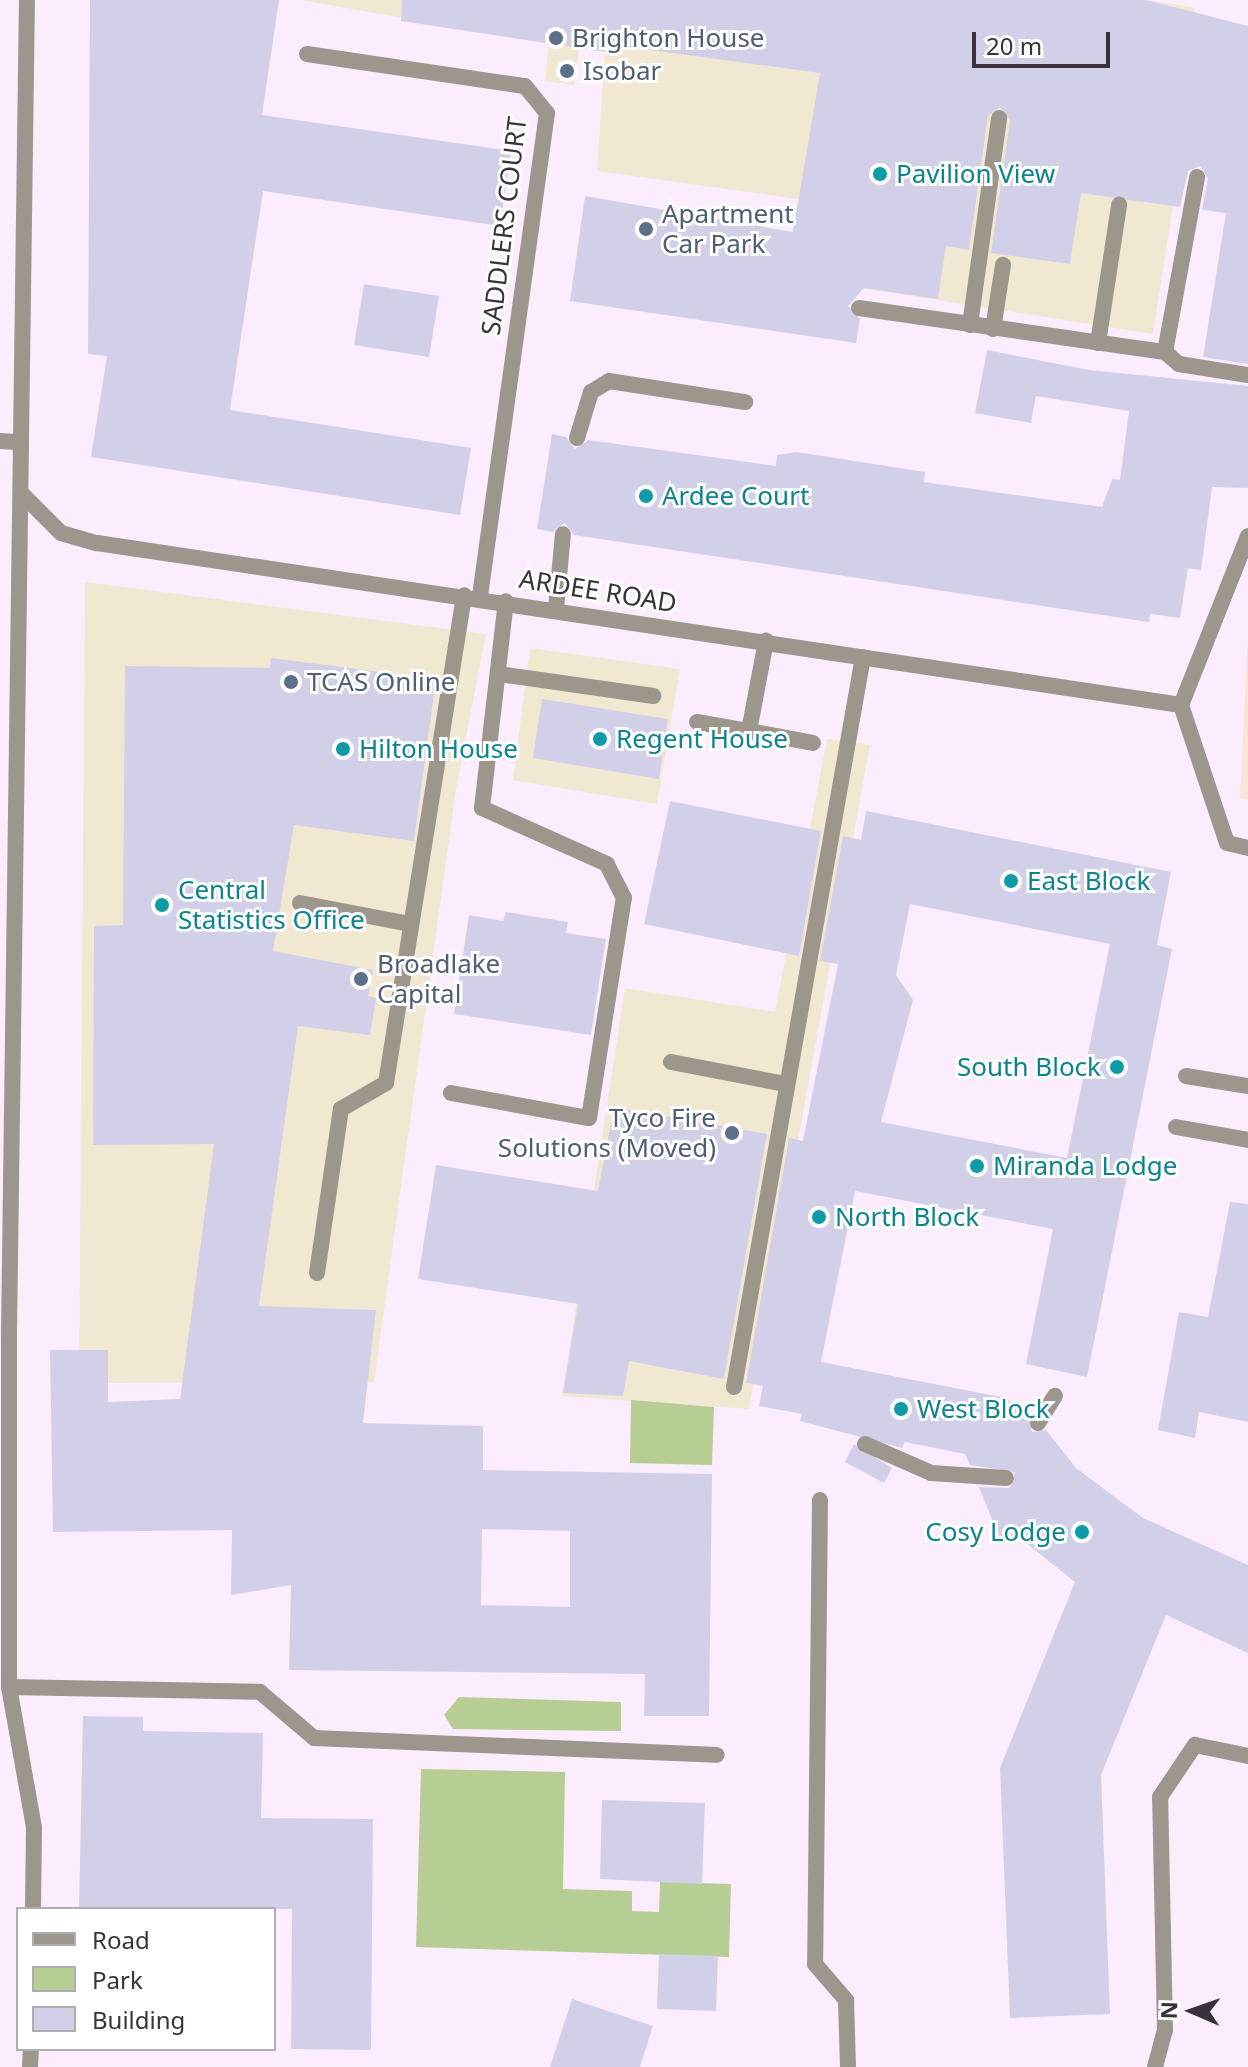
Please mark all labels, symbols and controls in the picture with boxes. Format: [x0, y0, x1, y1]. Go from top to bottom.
scale bar [976, 16, 1114, 66]
place label: Brighton House [572, 22, 765, 54]
marker: Brighton House [547, 29, 565, 47]
text: 20 m [986, 29, 1042, 62]
place label: Isobar [583, 55, 661, 87]
marker: Isobar [558, 62, 576, 80]
street label: SADDLERS COURT [475, 115, 533, 337]
place label: Pavilion View [896, 158, 1055, 190]
marker: Pavilion View [871, 165, 889, 183]
place label: Apartment Car Park [662, 198, 794, 260]
marker: Apartment Car Park [637, 220, 655, 238]
place label: Ardee Court [662, 480, 809, 512]
marker: Ardee Court [637, 487, 655, 505]
street label: ARDEE ROAD [517, 563, 679, 619]
place label: TCAS Online [307, 666, 456, 698]
marker: TCAS Online [282, 673, 300, 691]
place label: Regent House [616, 723, 788, 755]
marker: Regent House [591, 730, 609, 748]
place label: Hilton House [359, 733, 518, 765]
marker: Hilton House [334, 740, 352, 758]
place label: East Block [1027, 865, 1150, 897]
marker: East Block [1002, 872, 1020, 890]
place label: Central Statistics Office [178, 874, 365, 936]
marker: Central Statistics Office [153, 896, 171, 914]
place label: Broadlake Capital [377, 948, 500, 1010]
marker: Broadlake Capital [352, 970, 370, 988]
place label: South Block [957, 1051, 1101, 1083]
marker: South Block [1108, 1058, 1126, 1076]
place label: Tyco Fire Solutions (Moved) [498, 1102, 716, 1164]
marker: Tyco Fire Solutions (Moved) [723, 1124, 741, 1142]
place label: Miranda Lodge [993, 1150, 1177, 1182]
marker: Miranda Lodge [968, 1157, 986, 1175]
place label: North Block [835, 1201, 979, 1233]
marker: North Block [810, 1208, 828, 1226]
place label: West Block [917, 1393, 1050, 1425]
marker: West Block [892, 1400, 910, 1418]
place label: Cosy Lodge [925, 1516, 1066, 1548]
marker: Cosy Lodge [1073, 1523, 1091, 1541]
legend [16, 1907, 276, 2051]
text: Road [92, 1923, 150, 1956]
text: Park [92, 1963, 143, 1996]
north arrow [1152, 1971, 1232, 2051]
text: N [1153, 2001, 1183, 2020]
text: Building [92, 2003, 185, 2036]

